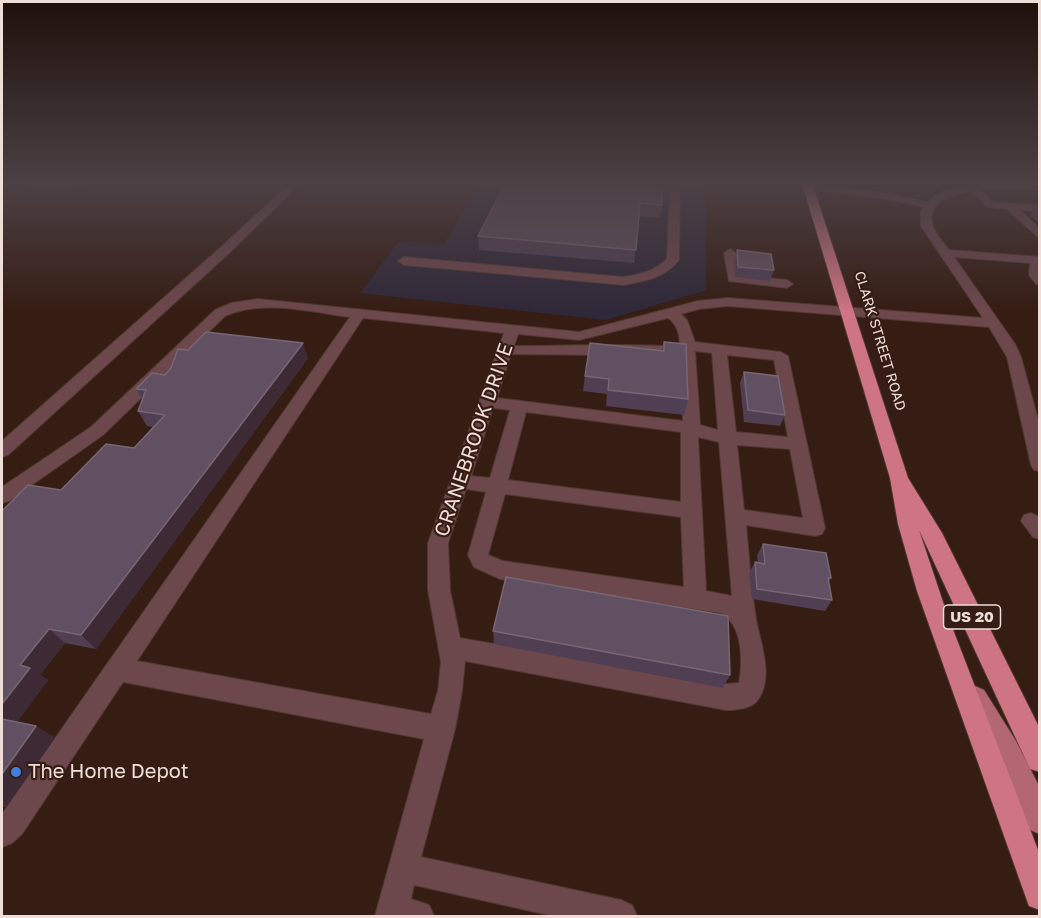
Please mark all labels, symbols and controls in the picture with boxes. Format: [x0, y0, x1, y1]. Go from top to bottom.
street label: CLARK STREET ROAD [851, 269, 909, 413]
street label: CRANEBROOK DRIVE [430, 340, 518, 540]
road number: US 20 [944, 605, 1000, 629]
place label: The Home Depot [28, 760, 189, 784]
marker: The Home Depot [9, 765, 23, 779]

